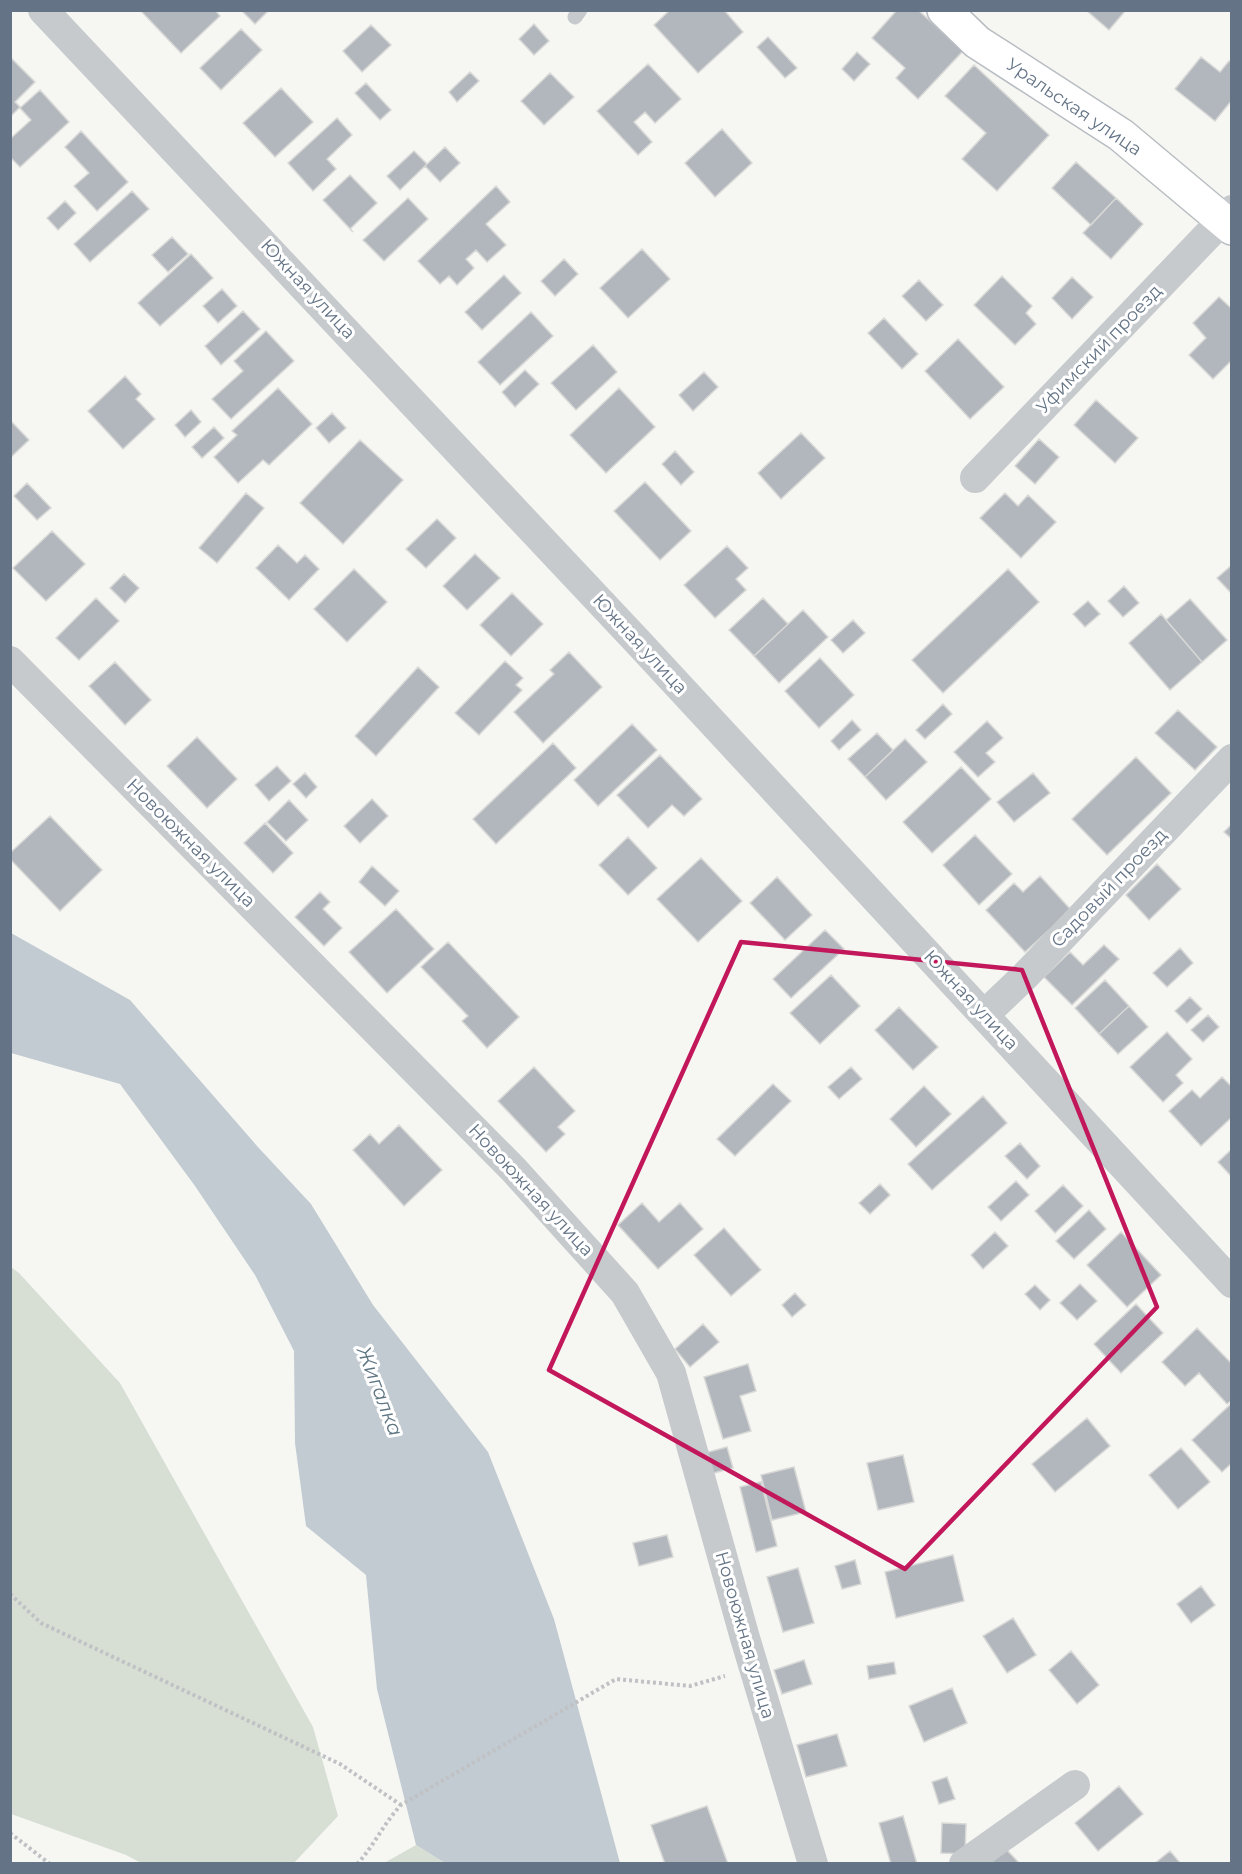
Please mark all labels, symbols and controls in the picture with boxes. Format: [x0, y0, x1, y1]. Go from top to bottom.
street label: Уральская улица [1002, 54, 1146, 160]
street label: Южная улица [256, 234, 360, 344]
street label: Уфимский проезд [1032, 280, 1166, 418]
street label: Южная улица [588, 589, 692, 699]
street label: Новоюжная улица [122, 774, 260, 912]
street label: Садовый проезд [1047, 824, 1172, 952]
street label: Южная улица [919, 945, 1023, 1055]
street label: Новоюжная улица [464, 1119, 598, 1261]
water label: Жигалка [352, 1342, 408, 1439]
street label: Новоюжная улица [711, 1549, 779, 1721]

